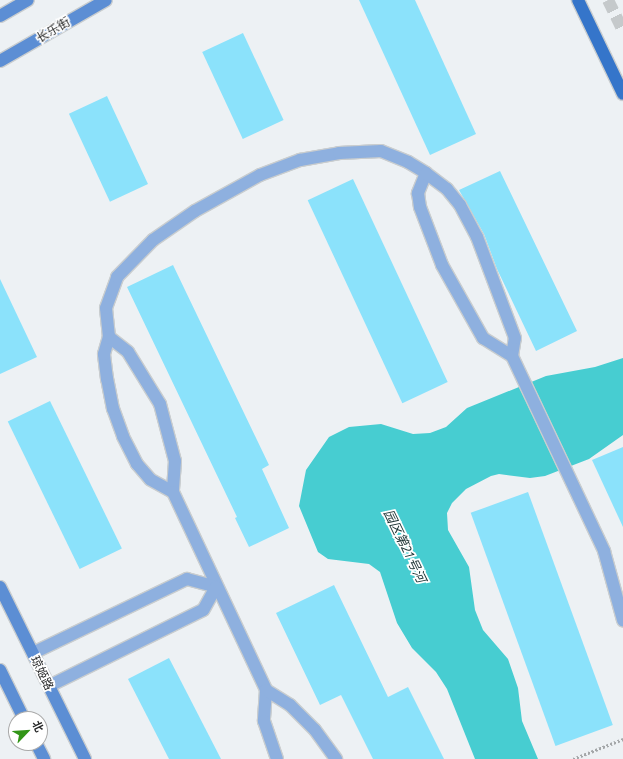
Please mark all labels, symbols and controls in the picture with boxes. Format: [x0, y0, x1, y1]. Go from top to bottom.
street label: 长乐街 [34, 15, 72, 45]
water label: 园区第21号河 [381, 507, 429, 585]
street label: 琼姬路 [28, 654, 56, 692]
north arrow [8, 711, 48, 751]
text: 北 [29, 718, 48, 734]

